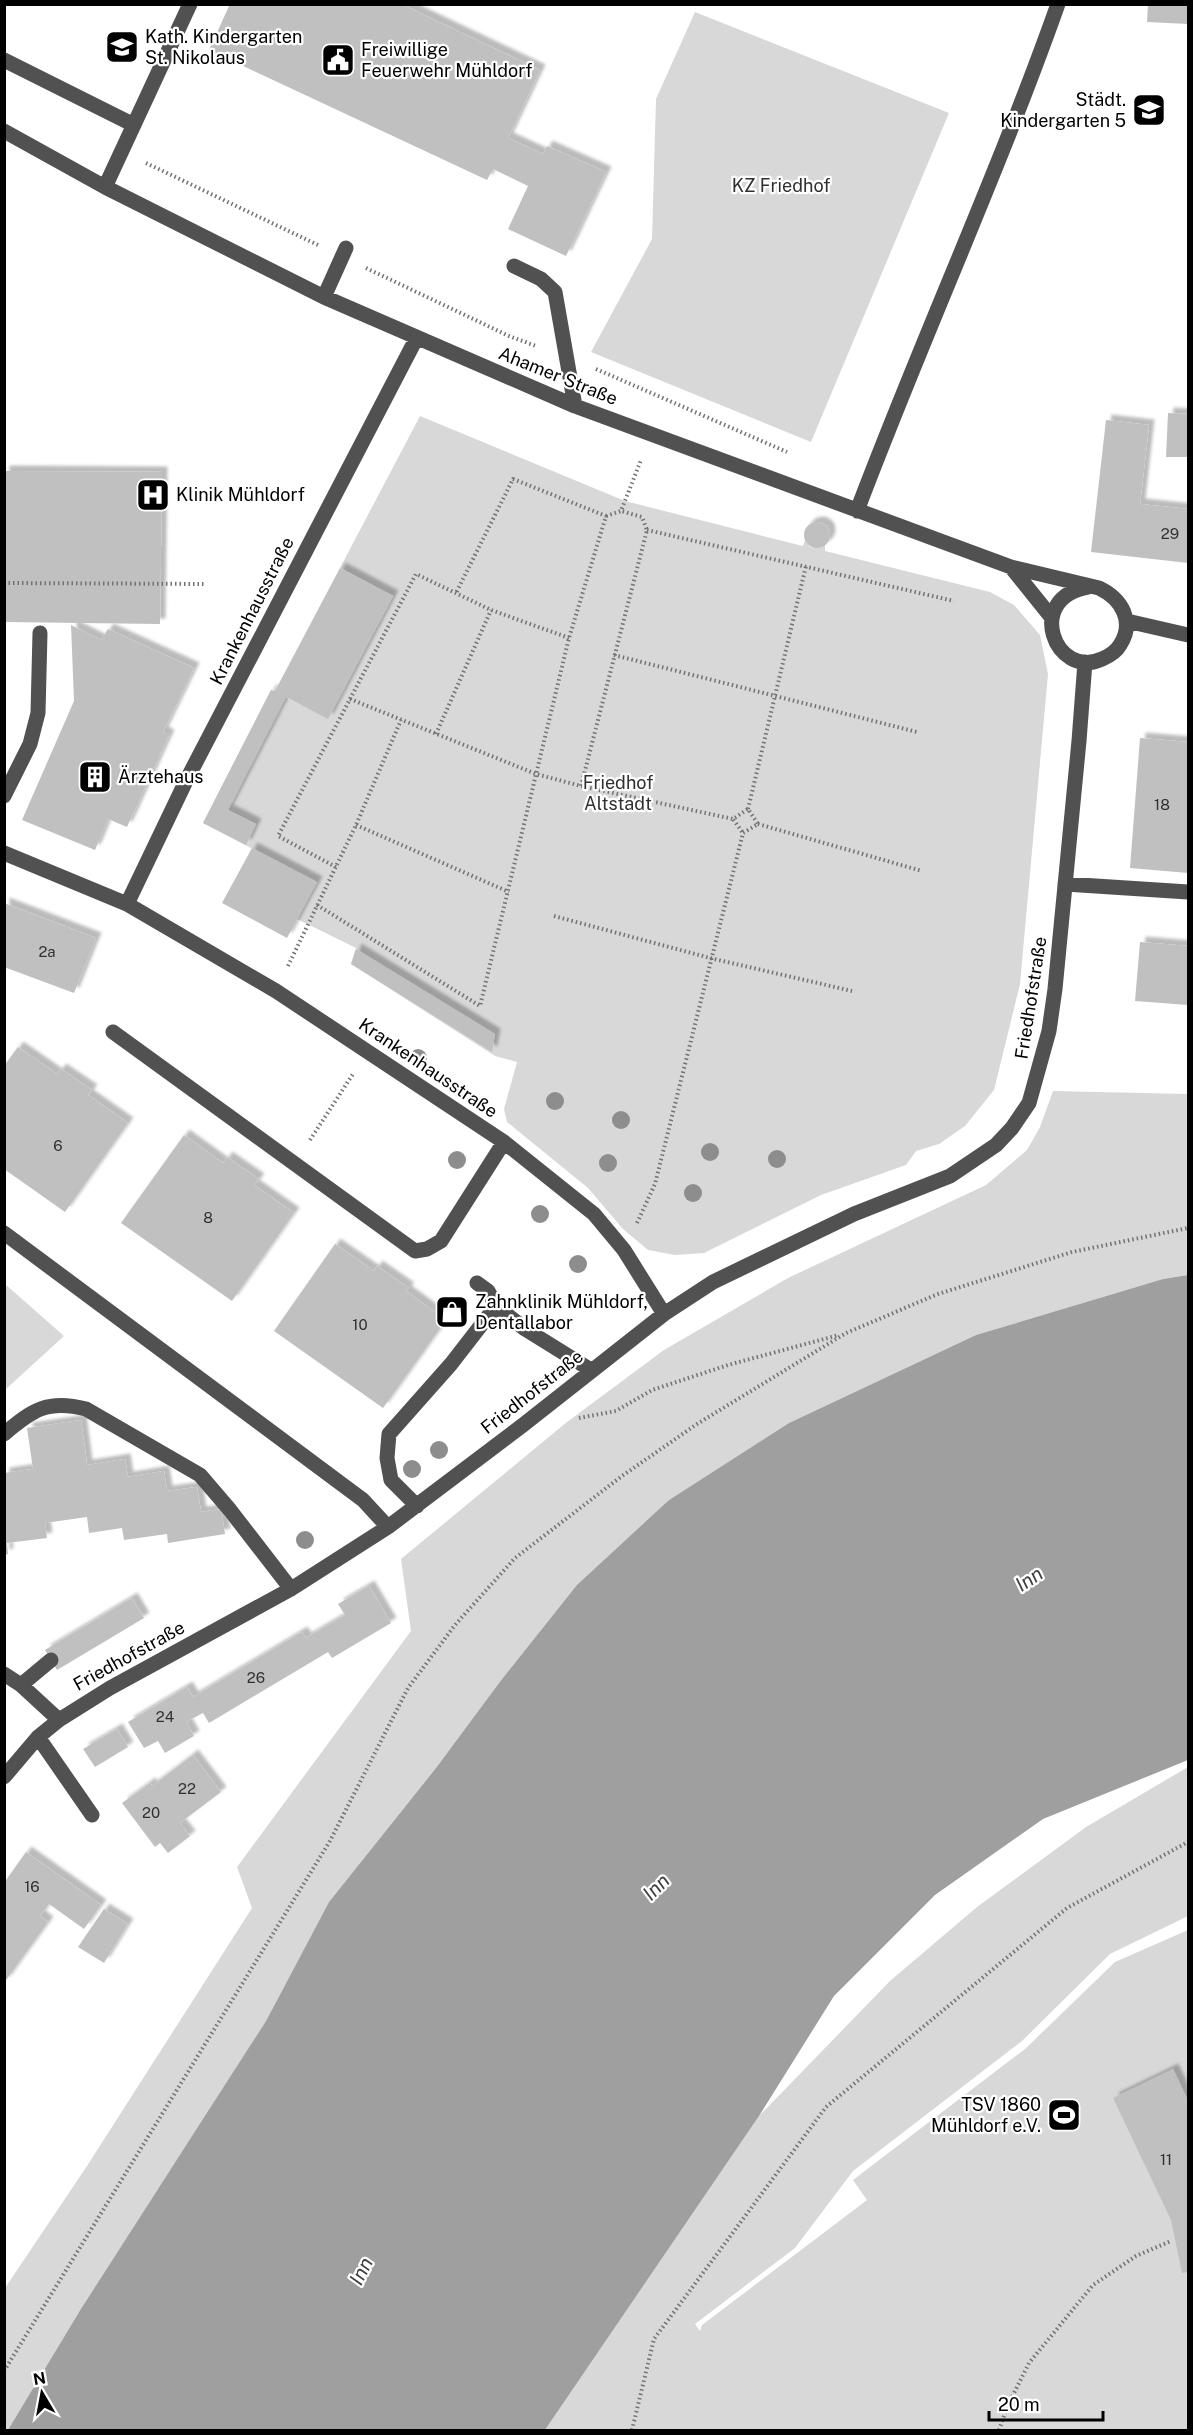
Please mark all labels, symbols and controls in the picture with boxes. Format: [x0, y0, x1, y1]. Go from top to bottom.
place label: Kath. Kindergarten St. Nikolaus [145, 26, 302, 68]
school or university icon: Kath. Kindergarten St. Nikolaus [104, 29, 140, 65]
place label: Freiwillige Feuerwehr Mühldorf [361, 39, 532, 81]
public building icon: Freiwillige Feuerwehr Mühldorf [320, 42, 356, 78]
place label: Städt. Kindergarten 5 [1000, 89, 1126, 131]
school or university icon: Städt. Kindergarten 5 [1131, 92, 1167, 128]
park label: KZ Friedhof [732, 175, 830, 196]
street label: Ahamer Straße [496, 342, 621, 409]
hospital icon: Klinik Mühldorf [135, 477, 171, 513]
place label: Klinik Mühldorf [176, 484, 305, 505]
house number: 29 [1161, 525, 1179, 542]
street label: Krankenhausstraße [205, 533, 298, 688]
building icon: Ärztehaus [77, 759, 113, 795]
place label: Ärztehaus [118, 765, 203, 787]
park label: Friedhof Altstadt [583, 772, 653, 814]
house number: 18 [1154, 796, 1170, 813]
street label: Friedhofstraße [1010, 935, 1051, 1061]
house number: 2a [38, 943, 56, 960]
street label: Krankenhausstraße [355, 1013, 502, 1122]
house number: 6 [53, 1137, 63, 1154]
house number: 8 [203, 1209, 213, 1226]
place label: Zahnklinik Mühldorf, Dentallabor [475, 1291, 648, 1333]
shop icon: Zahnklinik Mühldorf, Dentallabor [434, 1294, 470, 1330]
house number: 10 [352, 1316, 368, 1333]
street label: Friedhofstraße [476, 1345, 587, 1438]
water label: Inn [1011, 1561, 1047, 1597]
street label: Friedhofstraße [70, 1616, 188, 1695]
house number: 26 [247, 1669, 265, 1686]
house number: 24 [156, 1708, 174, 1725]
house number: 22 [178, 1780, 196, 1797]
house number: 20 [142, 1804, 160, 1821]
water label: Inn [638, 1869, 674, 1905]
house number: 16 [24, 1878, 40, 1895]
place label: TSV 1860 Mühldorf e.V. [931, 2094, 1041, 2136]
sports icon: TSV 1860 Mühldorf e.V. [1046, 2097, 1082, 2133]
house number: 11 [1160, 2151, 1172, 2168]
water label: Inn [344, 2253, 378, 2289]
north arrow [12, 2363, 72, 2423]
text: N [32, 2368, 47, 2389]
scale bar [989, 2384, 1103, 2422]
text: 20 m [998, 2394, 1040, 2415]

